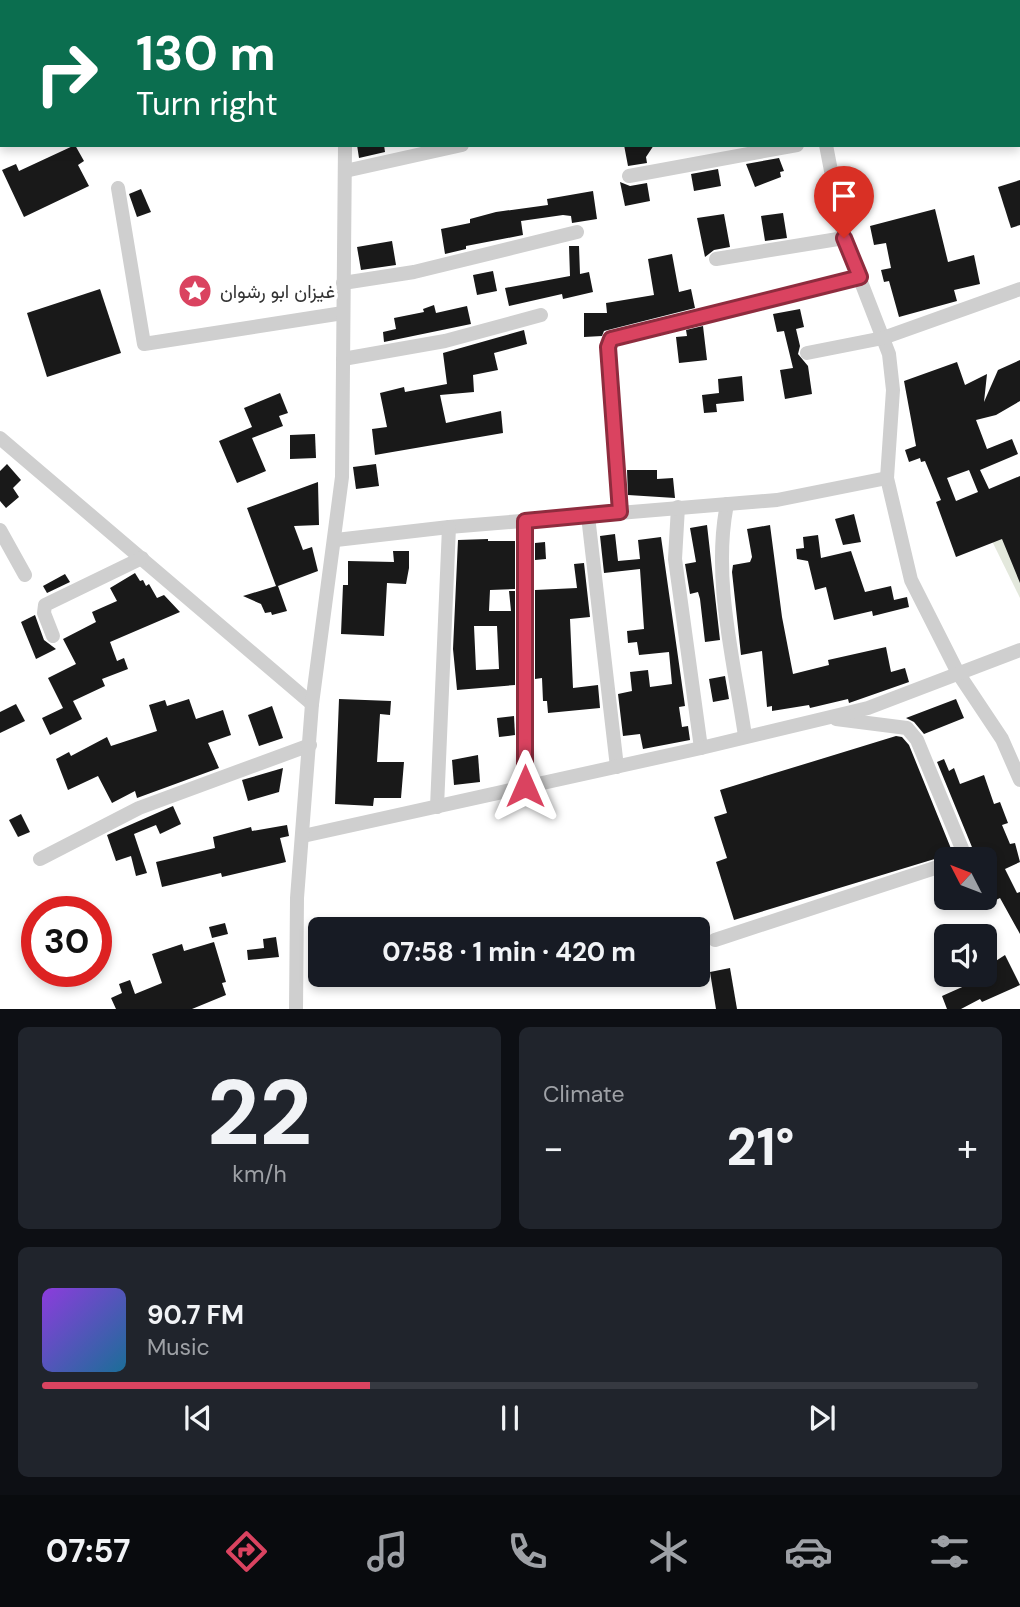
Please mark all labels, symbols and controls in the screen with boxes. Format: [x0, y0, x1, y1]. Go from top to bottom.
text: 130 m [136, 21, 276, 85]
icon: right [21, 28, 112, 119]
text: Turn right [136, 83, 278, 125]
pin [814, 166, 874, 238]
icon: arrive [825, 177, 863, 215]
place icon: غيزان ابو رشوان [176, 272, 214, 310]
place label: غيزان ابو رشوان [220, 279, 335, 304]
position arrow [488, 749, 562, 823]
north arrow [934, 847, 998, 910]
map controls [934, 847, 997, 987]
speed limit sign: 30 [21, 896, 112, 987]
button: sound [934, 924, 997, 987]
text: 07:58 · 1 min · 420 m [382, 935, 636, 969]
text: 22 [207, 1054, 312, 1172]
text: Climate [543, 1079, 625, 1109]
text: 21° [726, 1113, 795, 1181]
text: − [543, 1123, 564, 1173]
text: + [957, 1123, 978, 1173]
text: km/h [232, 1159, 287, 1189]
text: 90.7 FM [147, 1298, 244, 1332]
text: Music [147, 1332, 210, 1362]
icon: previous [179, 1399, 217, 1437]
icon: pause [491, 1399, 529, 1437]
icon: next [803, 1399, 841, 1437]
icon: directions [222, 1527, 271, 1576]
icon: music [363, 1527, 412, 1576]
icon: phone [503, 1527, 552, 1576]
icon: climate [644, 1527, 693, 1576]
icon: car [784, 1527, 833, 1576]
icon: filters [925, 1527, 974, 1576]
text: 07:57 [46, 1530, 130, 1572]

